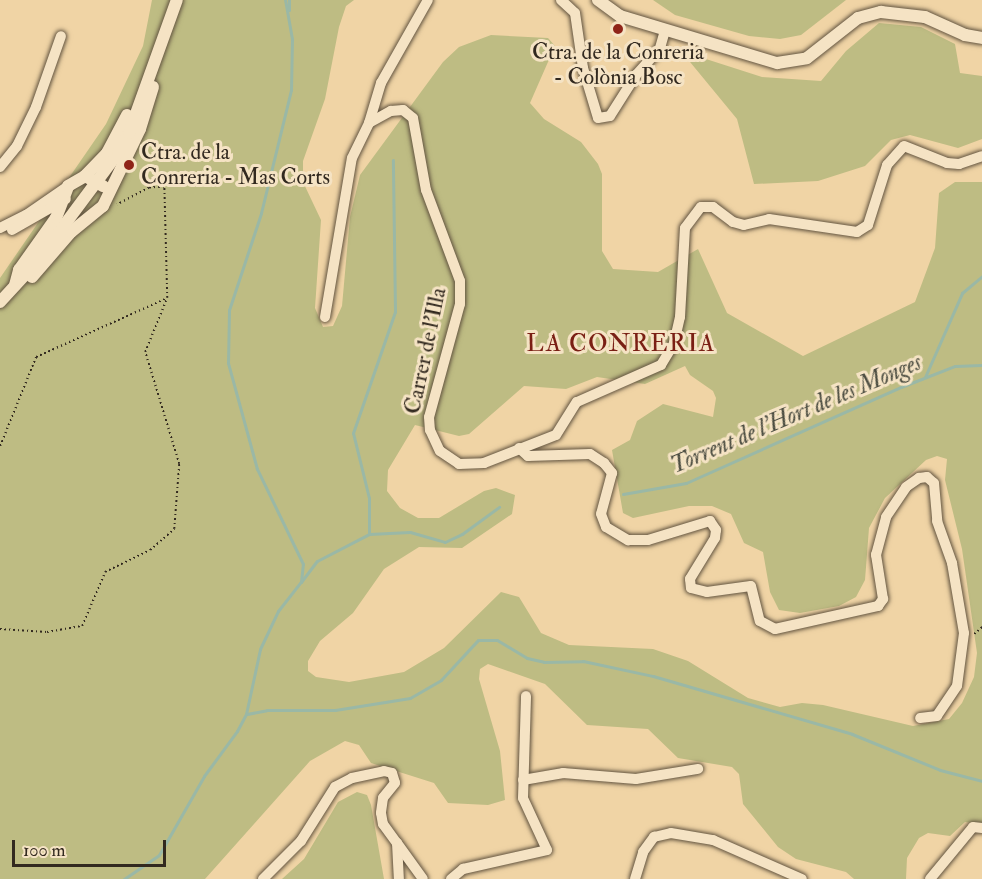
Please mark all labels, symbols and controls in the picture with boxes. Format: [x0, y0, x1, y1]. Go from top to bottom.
marker: Ctra. de la Conreria - Colònia Bosc [611, 22, 625, 36]
place label: Ctra. de la Conreria - Colònia Bosc [532, 39, 704, 90]
place label: Ctra. de la Conreria - Mas Corts [141, 139, 330, 190]
marker: Ctra. de la Conreria - Mas Corts [122, 158, 136, 172]
street label: Carrer de l'Illa [400, 285, 452, 417]
district label: LA CONRERIA [526, 330, 716, 358]
water label: Torrent de l'Hort de les Monges [666, 348, 926, 480]
scale bar [15, 828, 170, 866]
text: 100 m [23, 839, 66, 862]

